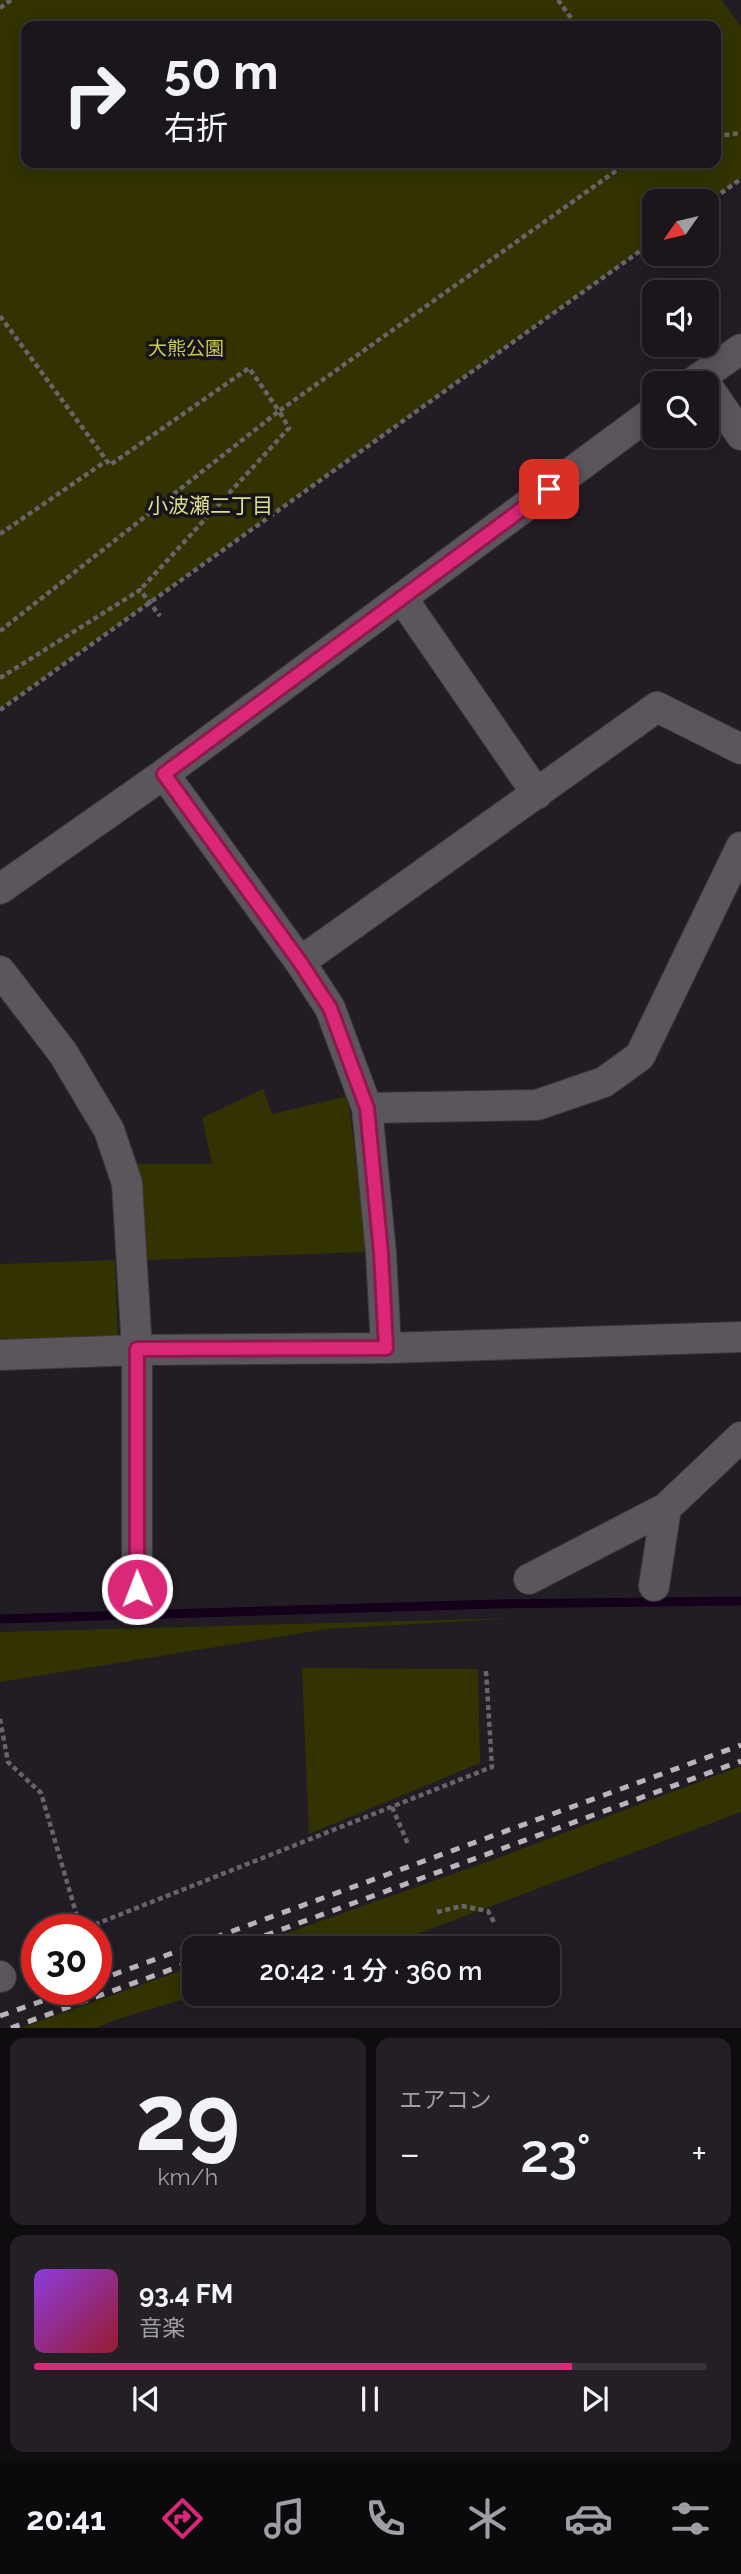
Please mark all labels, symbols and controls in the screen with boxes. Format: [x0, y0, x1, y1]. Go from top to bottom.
text: 50 m [164, 43, 279, 100]
icon: right [49, 49, 140, 140]
text: 右折 [164, 109, 228, 146]
north arrow [642, 189, 719, 266]
map controls [642, 189, 719, 448]
button: sound [642, 280, 719, 357]
park label: 大熊公園 [148, 337, 224, 359]
button: search [642, 371, 719, 448]
pin [519, 459, 579, 519]
icon: arrive [530, 470, 568, 508]
district label: 小波瀬二丁目 [147, 493, 273, 518]
position arrow [100, 1552, 174, 1626]
speed limit sign: 30 [21, 1914, 112, 2005]
text: 20:42 · 1 分 · 360 m [260, 1956, 482, 1986]
text: 29 [135, 2064, 240, 2171]
text: エアコン [400, 2086, 492, 2113]
text: 23° [520, 2123, 591, 2184]
text: − [400, 2131, 420, 2176]
text: + [691, 2131, 707, 2176]
text: km/h [157, 2163, 218, 2190]
text: 93.4 FM [139, 2279, 233, 2309]
text: 音楽 [139, 2314, 185, 2341]
icon: previous [127, 2380, 165, 2418]
icon: pause [351, 2380, 389, 2418]
icon: next [576, 2380, 614, 2418]
icon: directions [158, 2494, 207, 2543]
icon: music [260, 2494, 309, 2543]
icon: phone [361, 2494, 410, 2543]
icon: climate [463, 2494, 512, 2543]
icon: car [564, 2494, 613, 2543]
icon: filters [666, 2494, 715, 2543]
text: 20:41 [26, 2500, 106, 2537]

